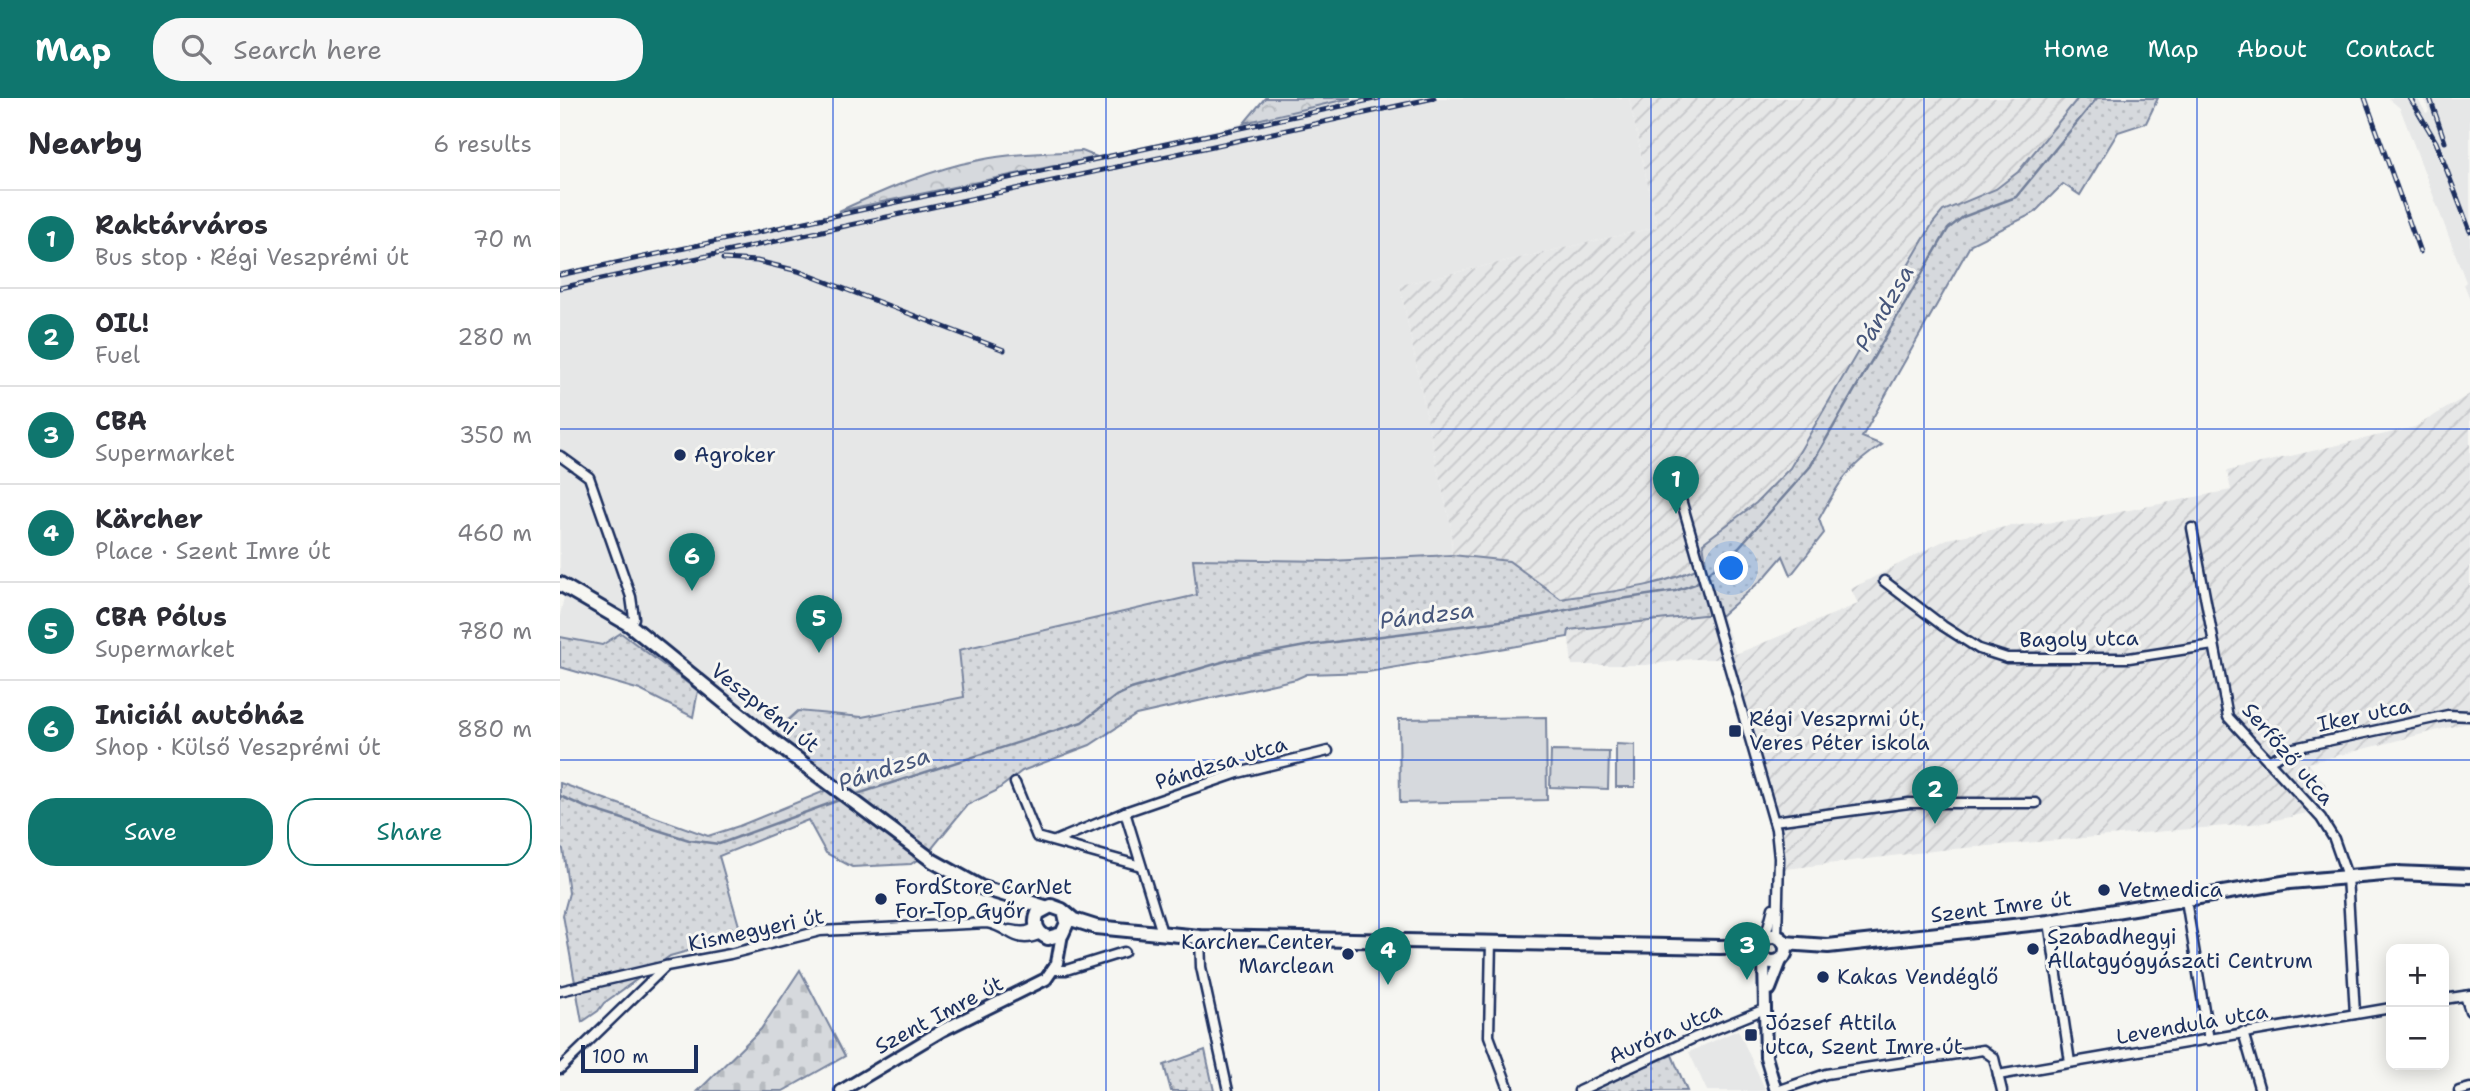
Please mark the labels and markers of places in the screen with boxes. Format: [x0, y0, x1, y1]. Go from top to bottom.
place label: Agroker [694, 441, 776, 469]
marker: Agroker [672, 447, 688, 463]
pin: 1 [1653, 456, 1699, 514]
pin: 6 [669, 533, 715, 591]
pin: 5 [796, 595, 842, 653]
place label: Régi Veszprmi út, Veres Péter iskola [1749, 705, 1930, 757]
marker: Régi Veszprmi út, Veres Péter iskola [1727, 723, 1743, 739]
pin: 2 [1912, 766, 1958, 824]
place label: FordStore CarNet For-Top Győr [895, 873, 1072, 925]
place label: Vetmedica [2118, 876, 2223, 904]
marker: Vetmedica [2096, 882, 2112, 898]
marker: FordStore CarNet For-Top Győr [873, 891, 889, 907]
pin: 3 [1724, 922, 1770, 980]
place label: Szabadhegyi Állatgyógyászati Centrum [2047, 923, 2313, 975]
pin: 4 [1365, 927, 1411, 985]
place label: Karcher Center Marclean [1181, 928, 1334, 980]
marker: Szabadhegyi Állatgyógyászati Centrum [2025, 941, 2041, 957]
marker: Karcher Center Marclean [1340, 946, 1356, 962]
place label: Kakas Vendéglő [1837, 963, 1998, 991]
marker: Kakas Vendéglő [1815, 969, 1831, 985]
place label: József Attila utca, Szent Imre út [1765, 1009, 1963, 1061]
marker: József Attila utca, Szent Imre út [1743, 1027, 1759, 1043]

